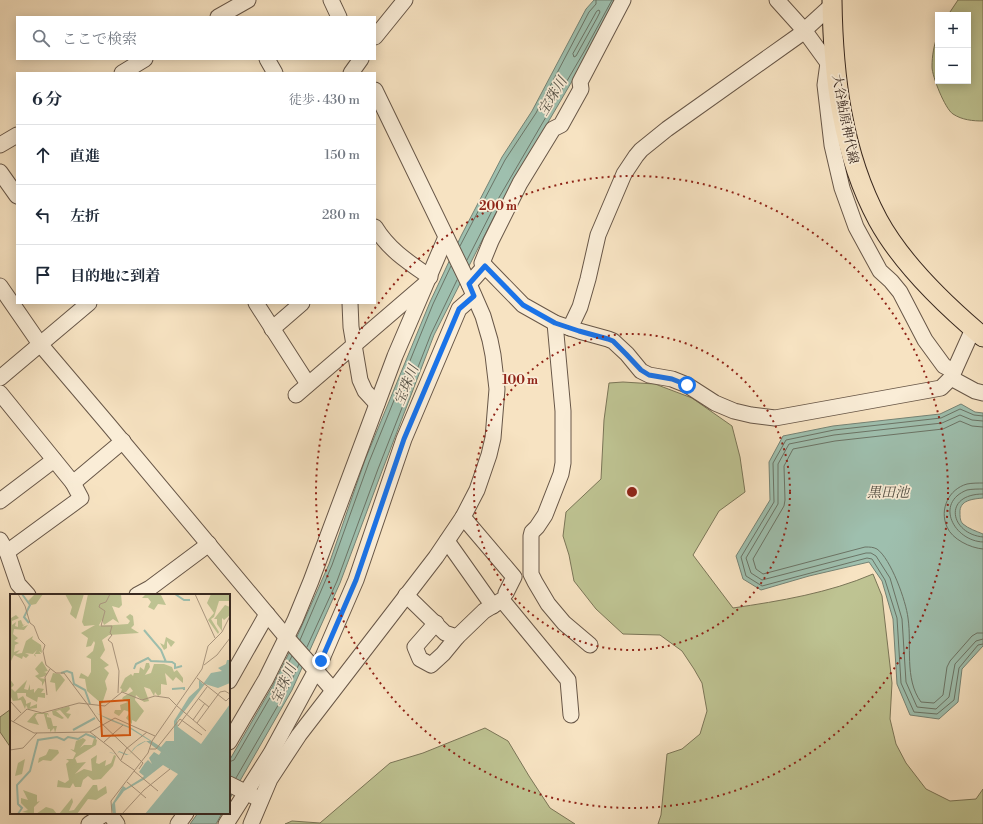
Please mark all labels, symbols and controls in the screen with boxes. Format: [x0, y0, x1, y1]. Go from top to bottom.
map controls [935, 12, 971, 84]
button: + [935, 12, 971, 48]
search box [16, 16, 376, 60]
icon: search [30, 27, 52, 49]
text: ここで検索 [62, 30, 137, 49]
button: − [935, 48, 971, 84]
water label: 宝珠川 [534, 72, 572, 119]
street label: 大谷鮎原神代線 [828, 73, 862, 165]
text: 6 分 [32, 89, 62, 111]
text: 徒歩 · 430 m [289, 92, 360, 108]
icon: ahead [32, 144, 54, 166]
text: 直進 [70, 147, 100, 166]
text: 150 m [325, 147, 360, 163]
text: 200 m [479, 199, 517, 214]
icon: left [32, 204, 54, 226]
text: 左折 [70, 207, 100, 226]
text: 280 m [322, 207, 360, 223]
icon: arrive [32, 264, 54, 286]
text: 目的地に到着 [70, 267, 160, 286]
water label: 宝珠川 [391, 361, 424, 408]
text: 100 m [502, 373, 538, 388]
route start [678, 376, 696, 394]
water label: 黒田池 [867, 484, 911, 502]
centre of rings [625, 485, 639, 499]
inset map [10, 594, 230, 814]
route end [312, 652, 330, 670]
water label: 宝珠川 [267, 660, 301, 707]

